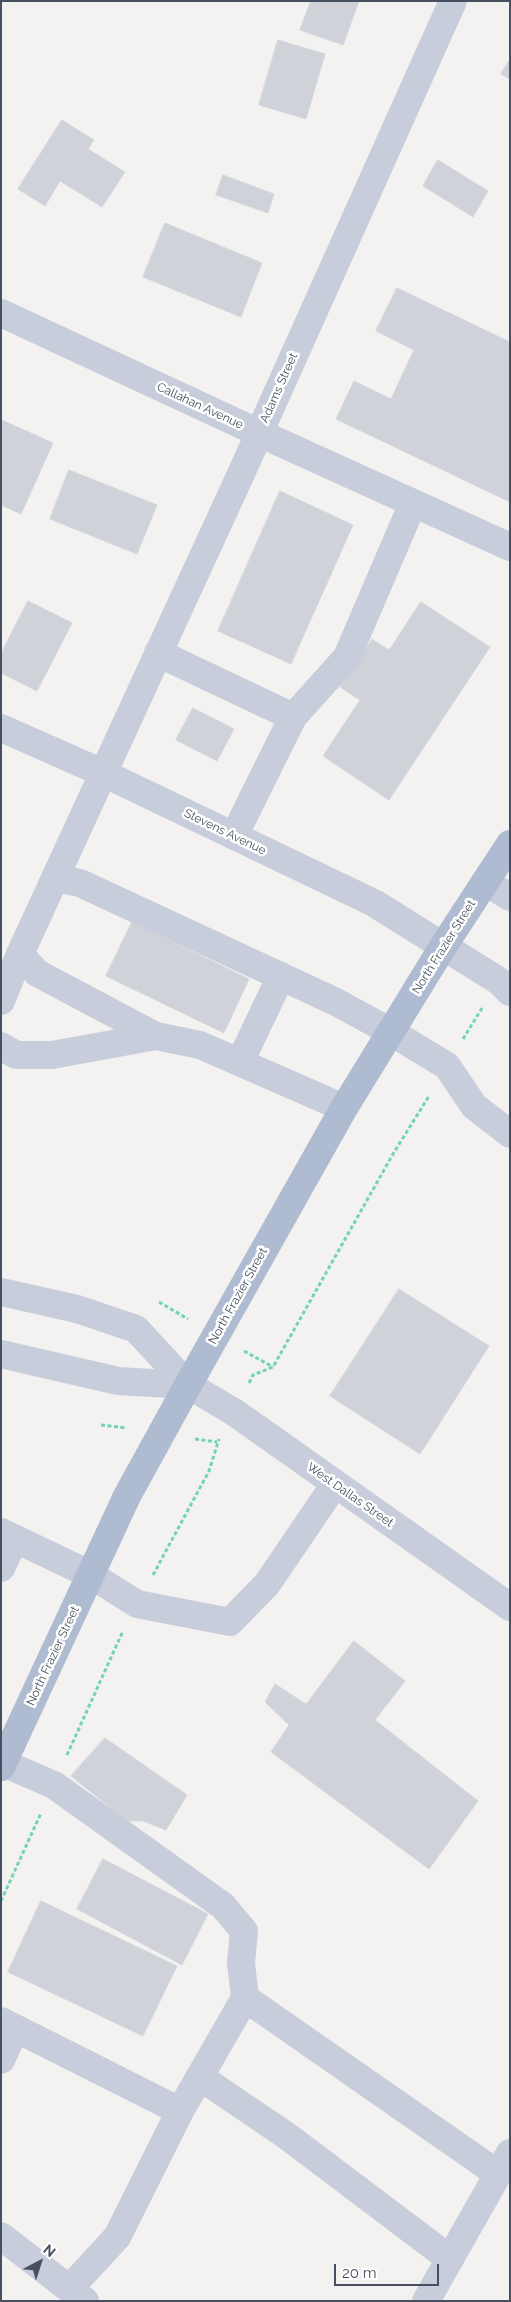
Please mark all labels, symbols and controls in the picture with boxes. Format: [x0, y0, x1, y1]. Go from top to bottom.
street label: Adams Street [257, 351, 301, 425]
street label: Callahan Avenue [155, 380, 245, 432]
street label: Stevens Avenue [182, 806, 268, 858]
street label: North Frazier Street [409, 897, 479, 997]
street label: North Frazier Street [206, 1245, 270, 1347]
street label: West Dallas Street [304, 1460, 396, 1530]
street label: North Frazier Street [24, 1604, 82, 1708]
north arrow [15, 2237, 65, 2287]
text: N [40, 2241, 59, 2260]
scale bar [336, 2254, 441, 2286]
text: 20 m [342, 2264, 377, 2282]

